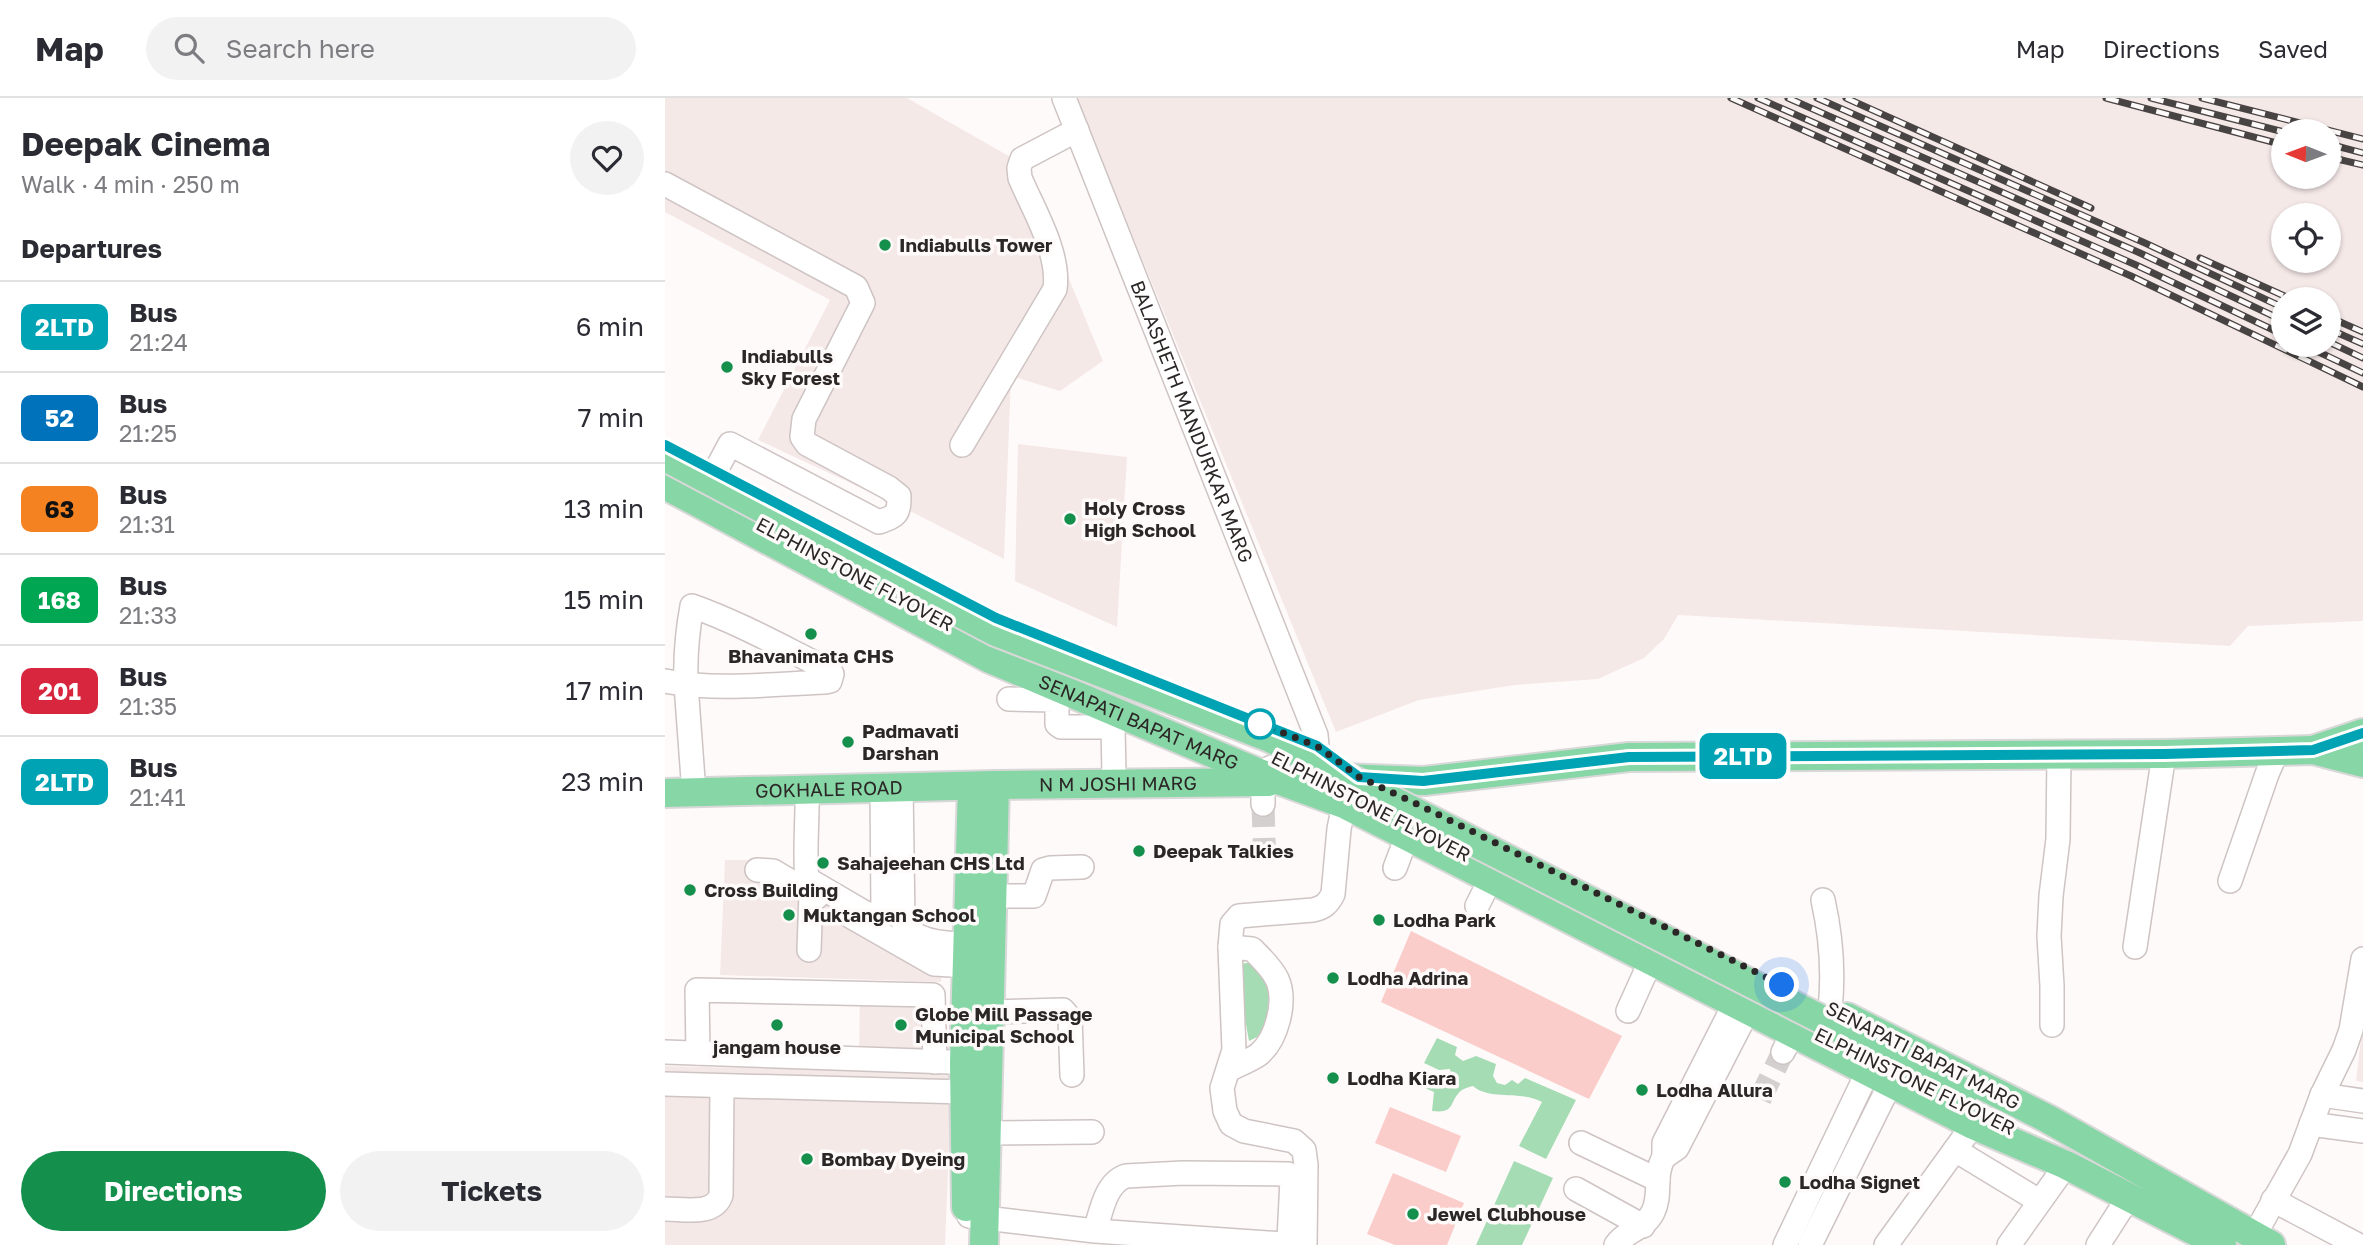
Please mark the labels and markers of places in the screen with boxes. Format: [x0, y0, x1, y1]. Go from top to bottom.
place label: Indiabulls Tower [899, 233, 1053, 256]
marker: Indiabulls Tower [877, 237, 893, 253]
place label: Indiabulls Sky Forest [741, 344, 840, 389]
marker: Indiabulls Sky Forest [719, 359, 735, 375]
place label: Holy Cross High School [1084, 496, 1196, 541]
marker: Holy Cross High School [1062, 511, 1078, 527]
marker: Bhavanimata CHS [803, 626, 819, 642]
place label: Bhavanimata CHS [728, 644, 894, 667]
unlabelled marker [1245, 709, 1275, 739]
place label: Padmavati Darshan [862, 719, 959, 764]
marker: Padmavati Darshan [840, 734, 856, 750]
place label: Deepak Talkies [1153, 839, 1294, 862]
marker: Deepak Talkies [1131, 843, 1147, 859]
place label: Sahajeehan CHS Ltd [837, 851, 1025, 874]
marker: Sahajeehan CHS Ltd [815, 855, 831, 871]
place label: Cross Building [704, 878, 838, 901]
marker: Cross Building [682, 882, 698, 898]
place label: Muktangan School [803, 903, 976, 926]
marker: Muktangan School [781, 907, 797, 923]
place label: Lodha Park [1393, 908, 1496, 931]
marker: Lodha Park [1371, 912, 1387, 928]
place label: Lodha Adrina [1347, 966, 1468, 989]
marker: Lodha Adrina [1325, 970, 1341, 986]
place label: Globe Mill Passage Municipal School [915, 1002, 1093, 1047]
marker: jangam house [769, 1017, 785, 1033]
marker: Globe Mill Passage Municipal School [893, 1017, 909, 1033]
place label: jangam house [712, 1035, 841, 1058]
place label: Lodha Kiara [1347, 1066, 1456, 1089]
marker: Lodha Kiara [1325, 1070, 1341, 1086]
place label: Lodha Allura [1656, 1078, 1773, 1101]
marker: Lodha Allura [1634, 1082, 1650, 1098]
place label: Bombay Dyeing [821, 1147, 965, 1170]
marker: Bombay Dyeing [799, 1151, 815, 1167]
place label: Lodha Signet [1799, 1170, 1920, 1193]
marker: Lodha Signet [1777, 1174, 1793, 1190]
place label: Jewel Clubhouse [1427, 1202, 1586, 1225]
marker: Jewel Clubhouse [1405, 1206, 1421, 1222]

